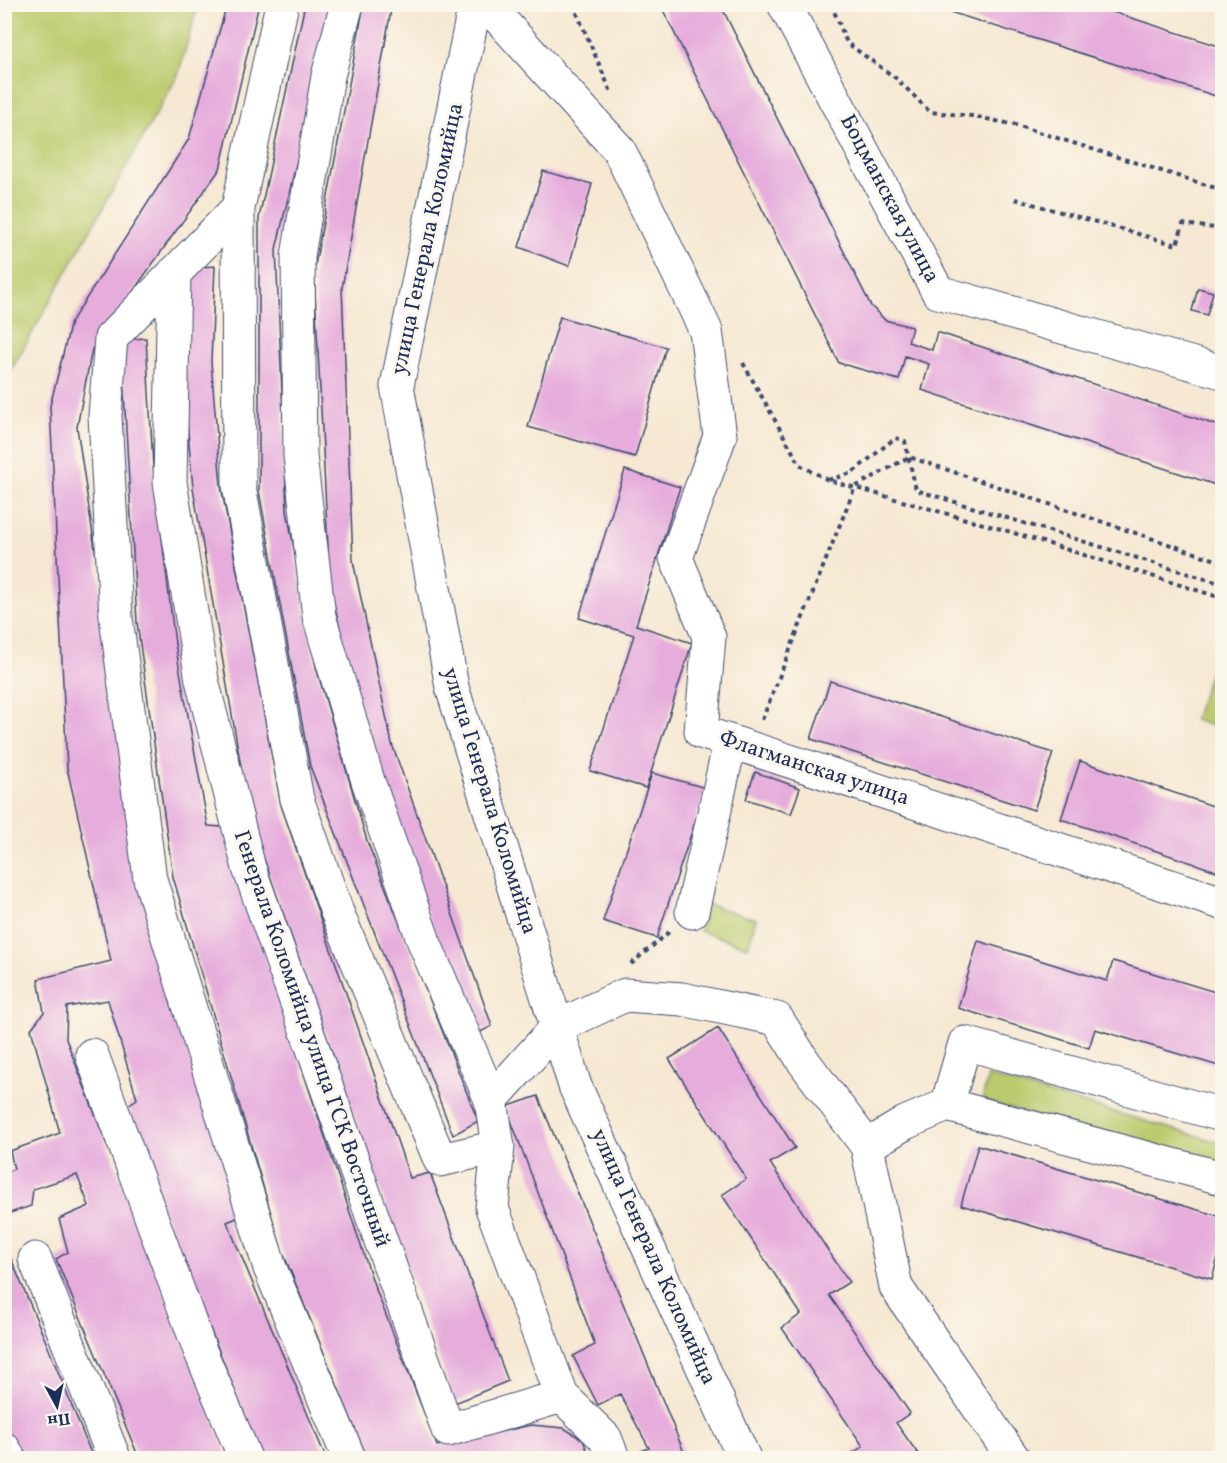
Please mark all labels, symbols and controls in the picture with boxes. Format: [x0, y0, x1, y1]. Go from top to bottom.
street label: улица Генерала Коломийца [384, 100, 472, 378]
street label: Боцманская улица [831, 109, 947, 289]
street label: улица Генерала Коломийца [434, 664, 544, 938]
street label: Флагманская улица [715, 724, 913, 814]
street label: Генерала Коломийца улица ГСК Восточный [225, 826, 397, 1252]
street label: улица Генерала Коломийца [582, 1124, 724, 1390]
north arrow [27, 1376, 87, 1436]
text: Пн [46, 1406, 72, 1431]

